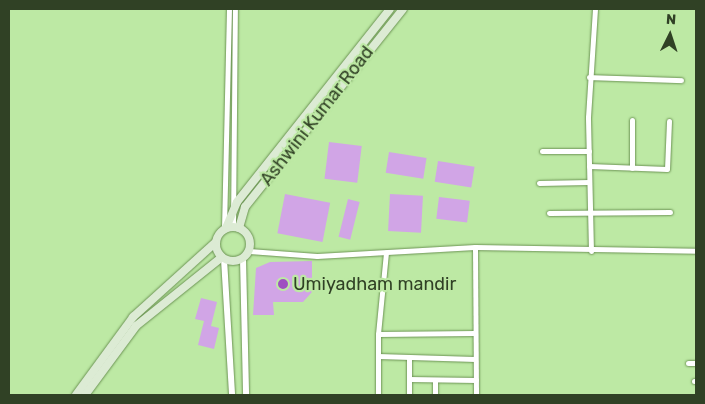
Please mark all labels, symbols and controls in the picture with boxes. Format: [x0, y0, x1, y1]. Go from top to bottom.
north arrow [645, 10, 695, 60]
text: N [665, 11, 677, 28]
street label: Ashwini Kumar Road [256, 42, 378, 190]
place label: Umiyadham mandir [293, 273, 456, 295]
marker: Umiyadham mandir [277, 278, 289, 290]

